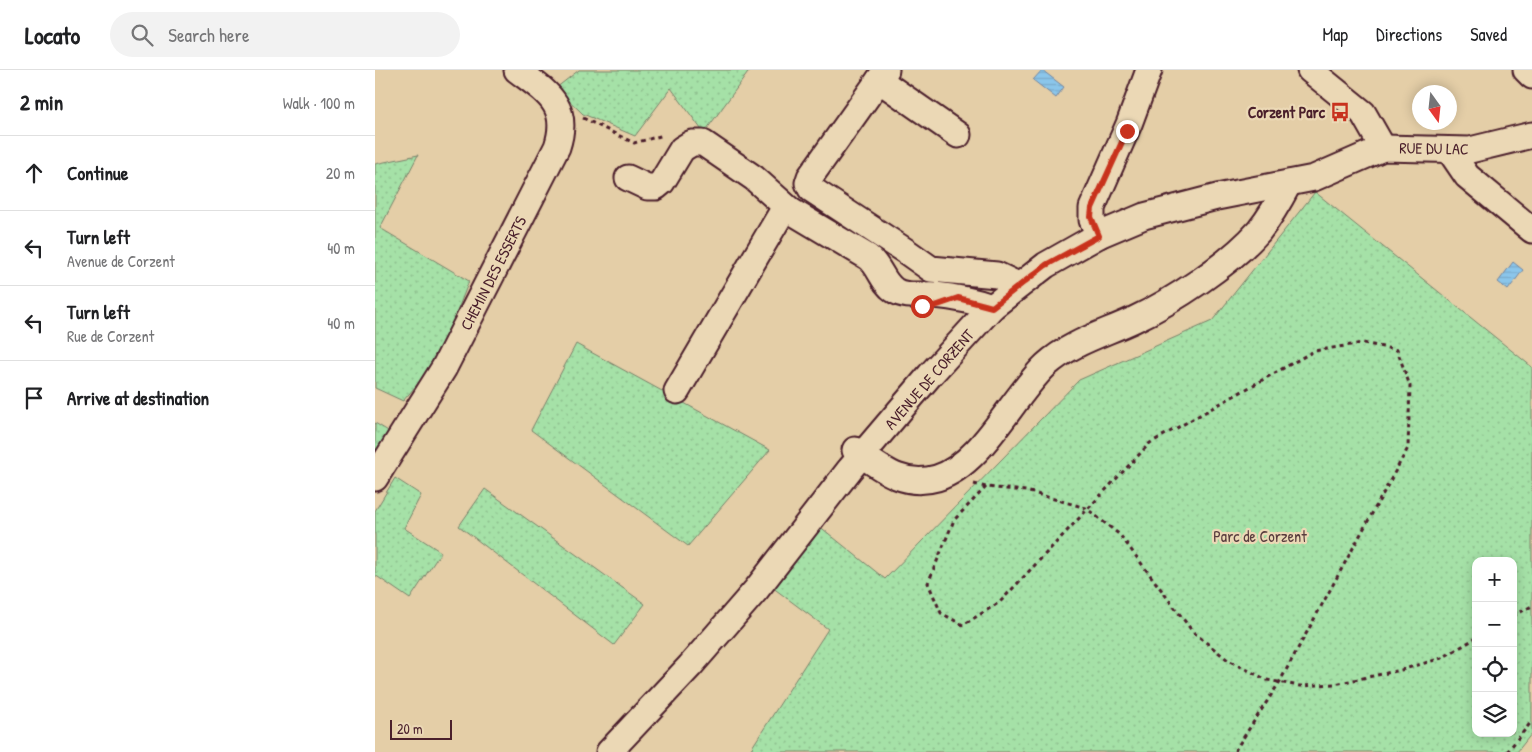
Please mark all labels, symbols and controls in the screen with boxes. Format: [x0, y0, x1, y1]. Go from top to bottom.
search box [110, 12, 460, 57]
text: Locato [25, 19, 80, 51]
icon: search [128, 21, 156, 49]
text: Search here [168, 22, 249, 48]
text: Map [1323, 22, 1348, 47]
text: Directions [1376, 22, 1442, 47]
text: Saved [1470, 22, 1507, 47]
north arrow [1412, 85, 1457, 130]
text: 2 min [20, 88, 63, 117]
text: Walk · 100 m [283, 92, 355, 114]
place label: Corzent Parc [1248, 101, 1326, 123]
bus stop icon: Corzent Parc [1329, 101, 1351, 123]
route end [1116, 120, 1139, 143]
street label: RUE DU LAC [1399, 136, 1469, 160]
icon: ahead [20, 159, 48, 187]
text: Continue [67, 160, 128, 186]
text: 20 m [326, 162, 355, 184]
street label: CHEMIN DES ESSERTS [455, 212, 532, 334]
text: Turn left [67, 224, 130, 250]
icon: left [20, 234, 48, 262]
text: 40 m [327, 237, 355, 259]
text: Avenue de Corzent [67, 250, 175, 272]
route start [911, 295, 934, 318]
text: Turn left [67, 299, 130, 325]
icon: left [20, 309, 48, 337]
text: 40 m [327, 312, 355, 334]
street label: AVENUE DE CORZENT [879, 324, 979, 434]
text: Rue de Corzent [67, 325, 154, 347]
icon: arrive [20, 384, 48, 412]
text: Arrive at destination [67, 385, 209, 411]
park label: Parc de Corzent [1213, 525, 1307, 547]
map controls [1472, 557, 1517, 737]
button: + [1472, 557, 1517, 602]
button: − [1472, 602, 1517, 647]
button: locate [1472, 647, 1517, 692]
button: layers [1472, 692, 1517, 737]
scale bar [390, 717, 453, 740]
text: 20 m [397, 719, 423, 738]

